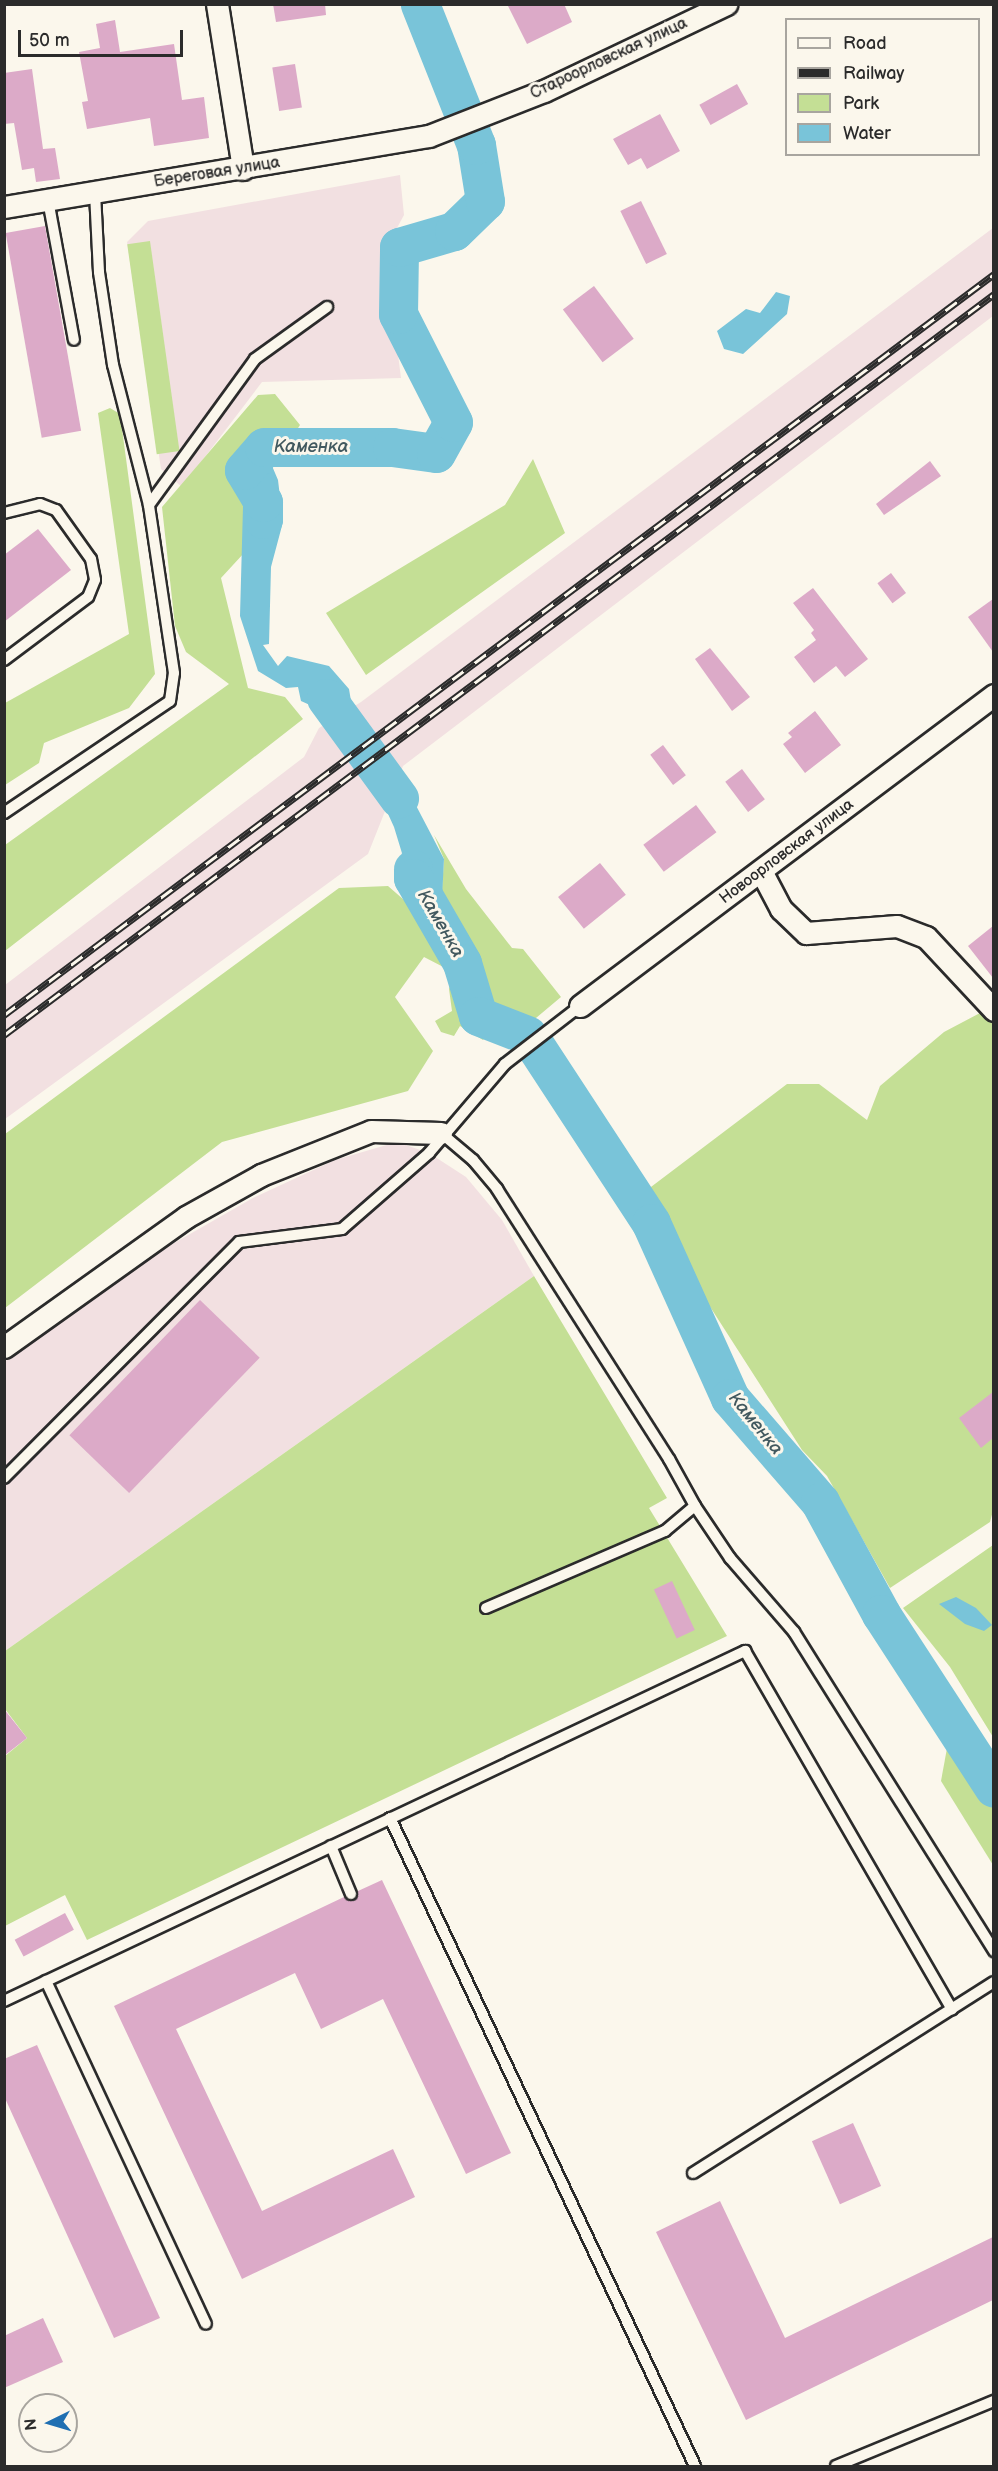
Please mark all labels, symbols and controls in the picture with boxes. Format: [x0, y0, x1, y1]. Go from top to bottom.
street label: Староорловская улица [528, 14, 690, 104]
scale bar [21, 18, 186, 56]
legend [785, 18, 980, 156]
text: 50 m [29, 30, 70, 51]
text: Road [843, 33, 887, 54]
text: Railway [843, 63, 905, 84]
text: Park [843, 93, 879, 114]
text: Water [843, 123, 891, 144]
street label: Береговая улица [153, 154, 281, 192]
water label: Каменка [274, 436, 348, 458]
street label: Новоорловская улица [716, 795, 858, 909]
water label: Каменка [412, 886, 468, 962]
water label: Каменка [723, 1388, 787, 1460]
north arrow [18, 2393, 78, 2453]
text: N [22, 2418, 42, 2431]

